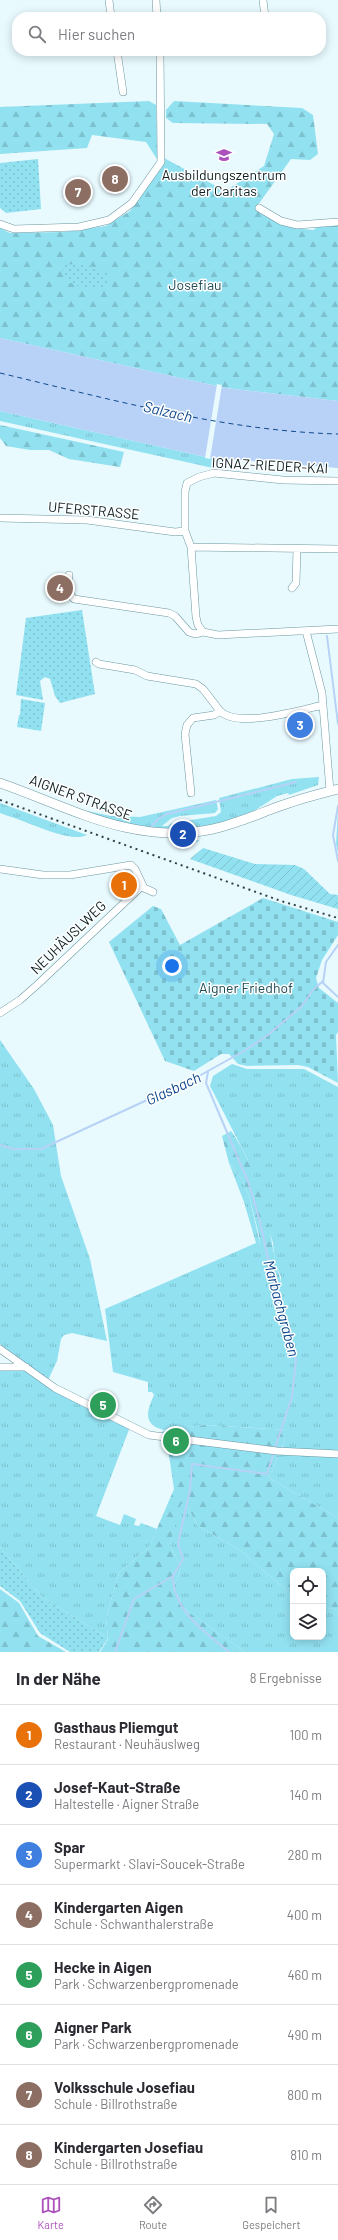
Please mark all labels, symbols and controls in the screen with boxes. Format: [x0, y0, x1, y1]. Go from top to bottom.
search box [12, 12, 326, 56]
icon: search [26, 23, 48, 45]
text: Hier suchen [58, 25, 135, 43]
school or university icon: Ausbildungszentrum der Caritas [215, 146, 233, 164]
pin: 8 [102, 164, 128, 194]
place label: Ausbildungszentrum der Caritas [162, 166, 286, 199]
pin: 7 [65, 177, 91, 207]
park label: Josefiau [168, 276, 222, 293]
water label: Salzach [142, 397, 194, 425]
street label: IGNAZ-RIEDER-KAI [211, 453, 329, 477]
street label: UFERSTRASSE [48, 498, 140, 522]
pin: 4 [47, 573, 73, 603]
pin: 3 [287, 710, 313, 740]
street label: AIGNER STRASSE [28, 771, 134, 823]
pin: 2 [170, 819, 196, 849]
pin: 1 [111, 870, 137, 900]
street label: NEUHÄUSLWEG [27, 897, 109, 977]
your location [162, 956, 182, 976]
park label: Aigner Friedhof [199, 979, 293, 996]
water label: Glasbach [143, 1067, 203, 1109]
water label: Marbachgraben [260, 1258, 304, 1358]
pin: 5 [90, 1390, 116, 1420]
pin: 6 [163, 1426, 189, 1456]
map controls [290, 1568, 326, 1640]
button: locate [290, 1568, 326, 1604]
button: layers [290, 1604, 326, 1640]
text: In der Nähe [16, 1668, 101, 1688]
text: 8 Ergebnisse [250, 1670, 322, 1686]
text: Gasthaus Pliemgut [54, 1718, 178, 1736]
text: 1 [27, 1727, 31, 1743]
text: 100 m [289, 1727, 322, 1743]
text: Restaurant · Neuhäuslweg [54, 1736, 200, 1752]
text: Josef-Kaut-Straße [54, 1778, 180, 1796]
text: 2 [25, 1787, 33, 1803]
text: 140 m [290, 1787, 322, 1803]
text: Haltestelle · Aigner Straße [54, 1796, 199, 1812]
text: Spar [54, 1838, 85, 1856]
text: 3 [25, 1847, 33, 1863]
text: 280 m [288, 1847, 322, 1863]
text: Supermarkt · Slavi-Soucek-Straße [54, 1856, 245, 1872]
text: Kindergarten Aigen [54, 1898, 183, 1916]
text: 4 [25, 1907, 33, 1923]
text: 400 m [287, 1907, 322, 1923]
text: Schule · Schwanthalerstraße [54, 1916, 214, 1932]
text: Hecke in Aigen [54, 1958, 152, 1976]
text: 5 [25, 1967, 33, 1983]
text: 460 m [287, 1967, 322, 1983]
text: Park · Schwarzenbergpromenade [54, 1976, 239, 1992]
text: Aigner Park [54, 2018, 132, 2036]
text: 6 [26, 2027, 32, 2043]
text: 490 m [287, 2027, 322, 2043]
text: Park · Schwarzenbergpromenade [54, 2036, 239, 2052]
text: Volksschule Josefiau [54, 2078, 195, 2096]
text: 7 [26, 2087, 32, 2103]
text: 800 m [287, 2087, 322, 2103]
text: Schule · Billrothstraße [54, 2096, 178, 2112]
text: Kindergarten Josefiau [54, 2138, 203, 2156]
text: 8 [25, 2147, 33, 2163]
text: 810 m [290, 2147, 322, 2163]
text: Schule · Billrothstraße [54, 2156, 178, 2172]
tab: Karte [38, 2194, 64, 2231]
tab: Route [139, 2194, 167, 2231]
tab: Gespeichert [242, 2194, 300, 2231]

